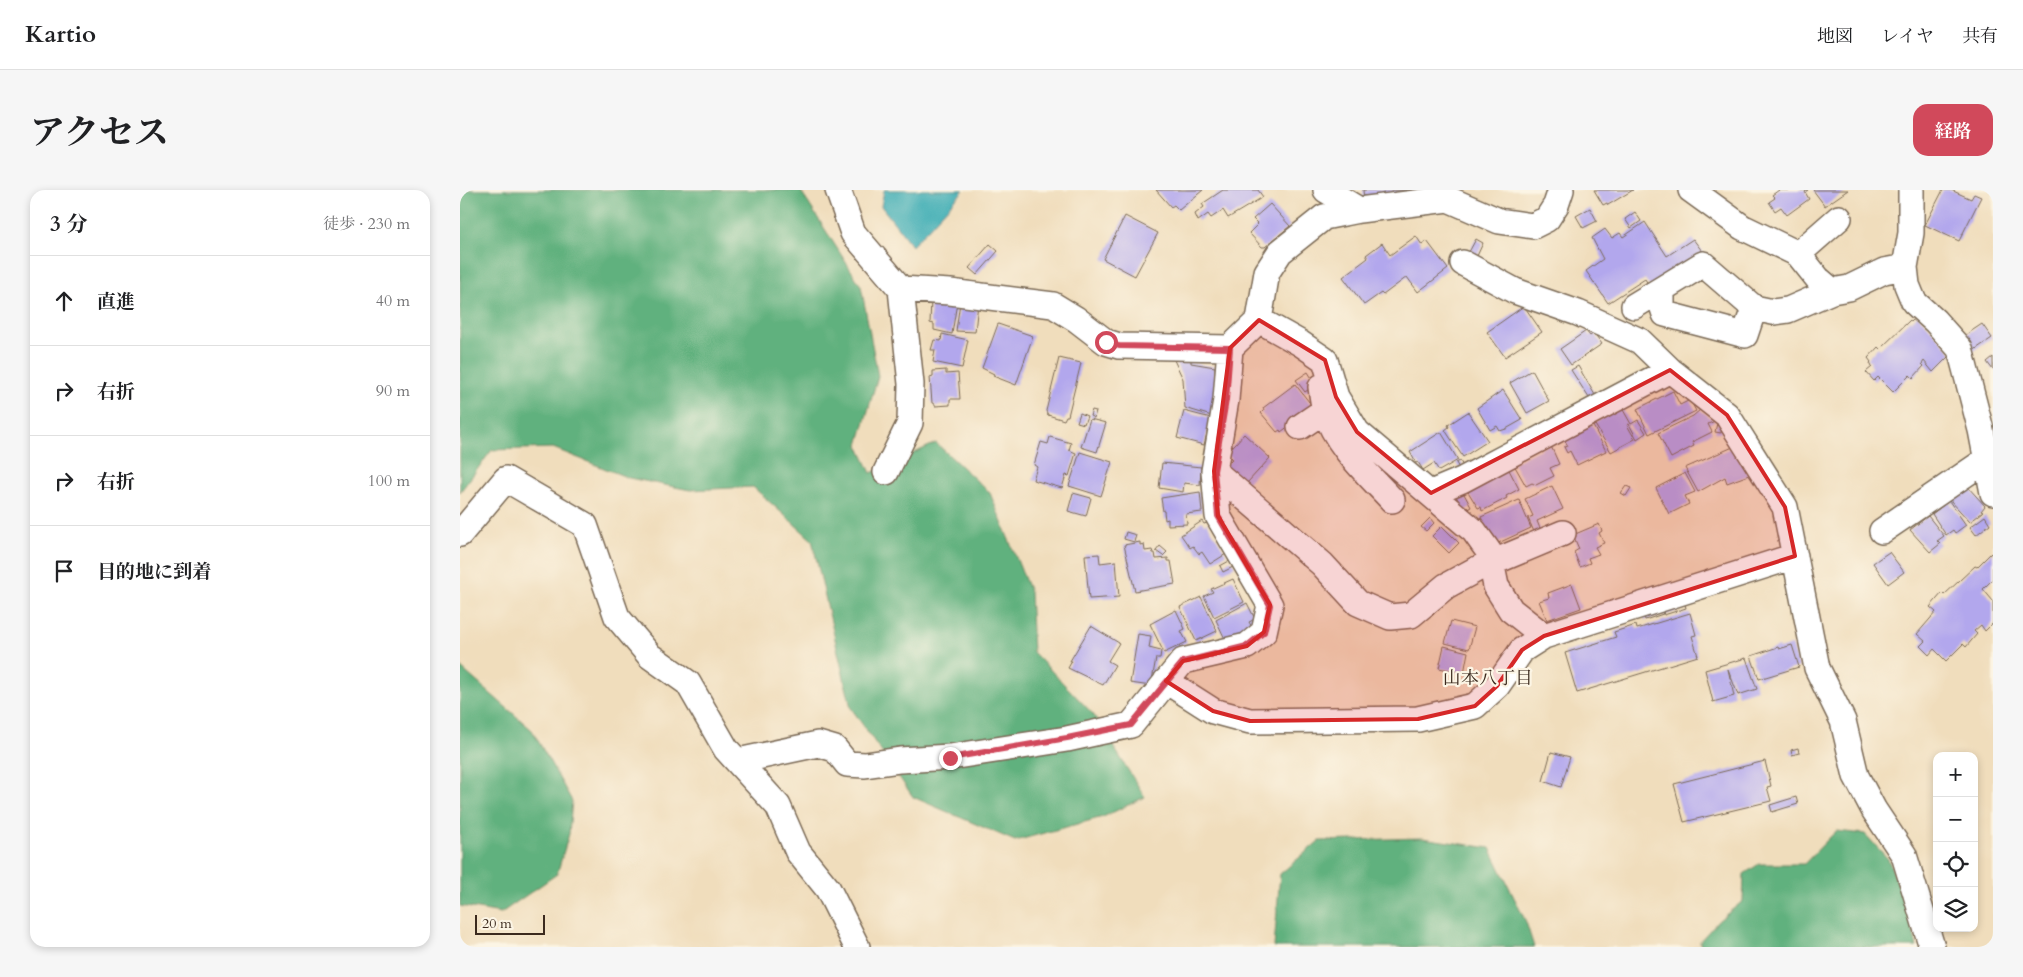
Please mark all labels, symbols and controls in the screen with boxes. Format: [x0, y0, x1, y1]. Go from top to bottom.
text: Kartio [25, 18, 96, 51]
text: 地図 [1817, 24, 1853, 49]
text: レイヤ [1881, 24, 1934, 49]
text: 共有 [1962, 24, 1998, 49]
button: 経路 [1913, 104, 1993, 156]
text: アクセス [30, 109, 169, 157]
text: 3 分 [50, 210, 87, 239]
text: 徒歩 · 230 m [323, 213, 410, 235]
icon: ahead [50, 287, 78, 315]
text: 直進 [97, 289, 135, 315]
text: 40 m [376, 290, 410, 312]
route start [1095, 331, 1118, 354]
icon: right [50, 377, 78, 405]
text: 右折 [97, 379, 135, 405]
text: 90 m [376, 380, 410, 402]
icon: right [50, 467, 78, 495]
text: 右折 [97, 469, 135, 495]
text: 100 m [368, 470, 410, 492]
icon: arrive [50, 557, 78, 585]
text: 目的地に到着 [97, 559, 211, 585]
district label: 山本八丁目 [1443, 666, 1533, 691]
route end [939, 747, 962, 770]
map controls [1933, 752, 1978, 932]
button: + [1933, 752, 1978, 797]
button: − [1933, 797, 1978, 842]
button: locate [1933, 842, 1978, 887]
button: layers [1933, 887, 1978, 932]
scale bar [475, 912, 545, 935]
text: 20 m [482, 914, 512, 933]

